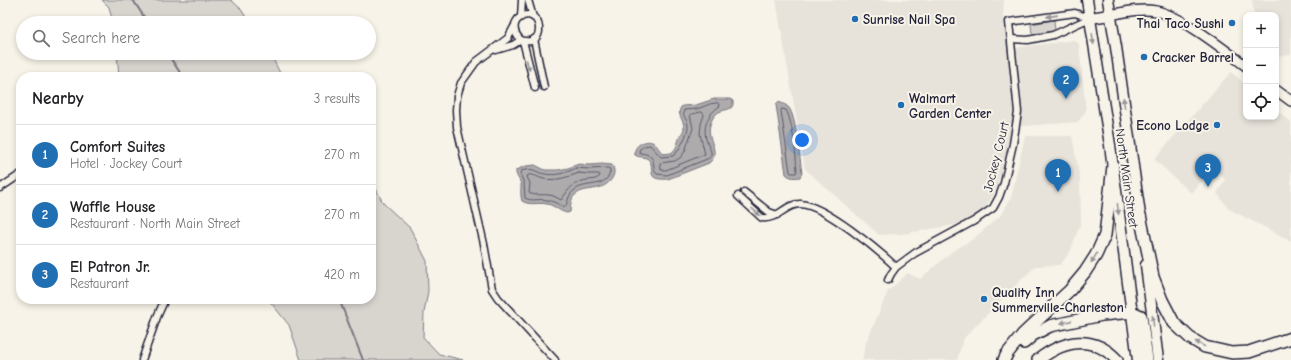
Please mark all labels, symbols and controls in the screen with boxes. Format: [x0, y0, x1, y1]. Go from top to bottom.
place label: Sunrise Nail Spa [863, 12, 955, 27]
map controls [1243, 12, 1279, 120]
button: + [1243, 12, 1279, 48]
one-way arrow [1046, 13, 1058, 19]
marker: Sunrise Nail Spa [850, 14, 860, 24]
search box [16, 16, 376, 60]
place label: Thai Taco Sushi [1137, 16, 1224, 31]
marker: Thai Taco Sushi [1227, 18, 1237, 28]
icon: search [30, 27, 52, 49]
text: Search here [62, 29, 140, 47]
one-way arrow [1090, 33, 1096, 45]
button: − [1243, 48, 1279, 84]
place label: Cracker Barrel [1152, 50, 1234, 65]
marker: Cracker Barrel [1139, 52, 1149, 62]
one-way arrow [525, 59, 531, 71]
pin: 2 [1053, 66, 1079, 99]
button: locate [1243, 84, 1279, 120]
text: Nearby [32, 89, 83, 108]
text: 3 results [314, 91, 360, 106]
place label: Walmart Garden Center [909, 91, 992, 121]
one-way arrow [1121, 97, 1127, 109]
marker: Walmart Garden Center [896, 100, 906, 110]
place label: Econo Lodge [1136, 118, 1210, 133]
street label: Jockey Court [980, 119, 1012, 194]
marker: Econo Lodge [1212, 120, 1222, 130]
street label: North Main Street [1113, 127, 1142, 230]
your location [792, 130, 812, 150]
text: Comfort Suites [70, 138, 165, 156]
text: 1 [42, 147, 48, 162]
text: 270 m [324, 147, 360, 162]
pin: 3 [1195, 154, 1221, 187]
text: Hotel · Jockey Court [70, 156, 182, 171]
pin: 1 [1045, 159, 1071, 192]
text: Waffle House [70, 198, 155, 216]
one-way arrow [1115, 203, 1122, 215]
text: 2 [42, 207, 48, 222]
text: 270 m [324, 207, 360, 222]
one-way arrow [751, 208, 761, 217]
text: Restaurant · North Main Street [70, 216, 240, 231]
one-way arrow [1090, 253, 1098, 263]
text: El Patron Jr. [70, 258, 150, 276]
text: 3 [42, 267, 48, 282]
text: 420 m [324, 267, 360, 282]
text: Restaurant [70, 276, 129, 291]
place label: Quality Inn Summerville-Charleston [992, 285, 1124, 315]
marker: Quality Inn Summerville-Charleston [979, 294, 989, 304]
one-way arrow [1150, 315, 1156, 327]
one-way arrow [1060, 320, 1072, 326]
one-way arrow [1194, 340, 1206, 347]

